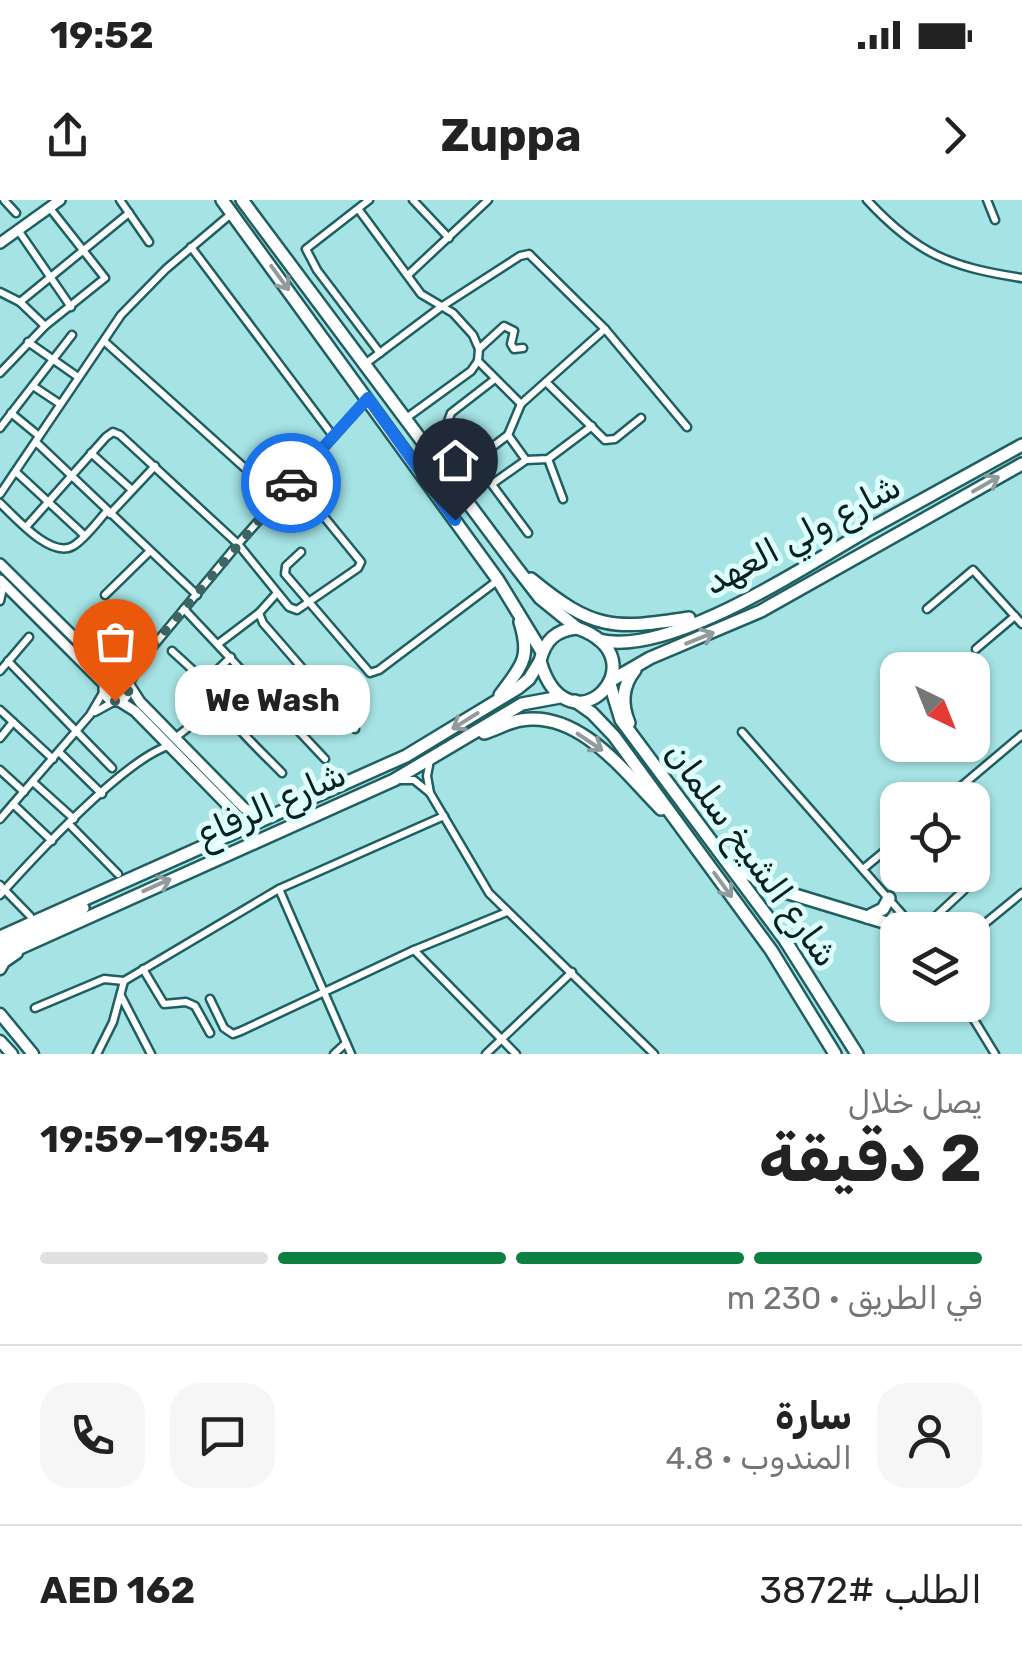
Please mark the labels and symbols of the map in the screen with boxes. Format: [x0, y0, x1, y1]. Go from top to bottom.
one-way arrow [269, 264, 290, 291]
pin [413, 418, 498, 521]
courier [241, 433, 341, 533]
street label: شارع ولي العهد [696, 465, 910, 608]
one-way arrow [971, 474, 1000, 494]
pin [73, 599, 158, 702]
one-way arrow [684, 627, 715, 645]
north arrow [880, 652, 990, 762]
callout: We Wash [175, 666, 370, 736]
one-way arrow [451, 711, 480, 731]
one-way arrow [575, 731, 603, 752]
street label: شارع الشيخ سلمان [653, 733, 848, 977]
street label: شارع الرفاع [190, 753, 353, 858]
one-way arrow [713, 871, 734, 898]
one-way arrow [141, 875, 172, 893]

